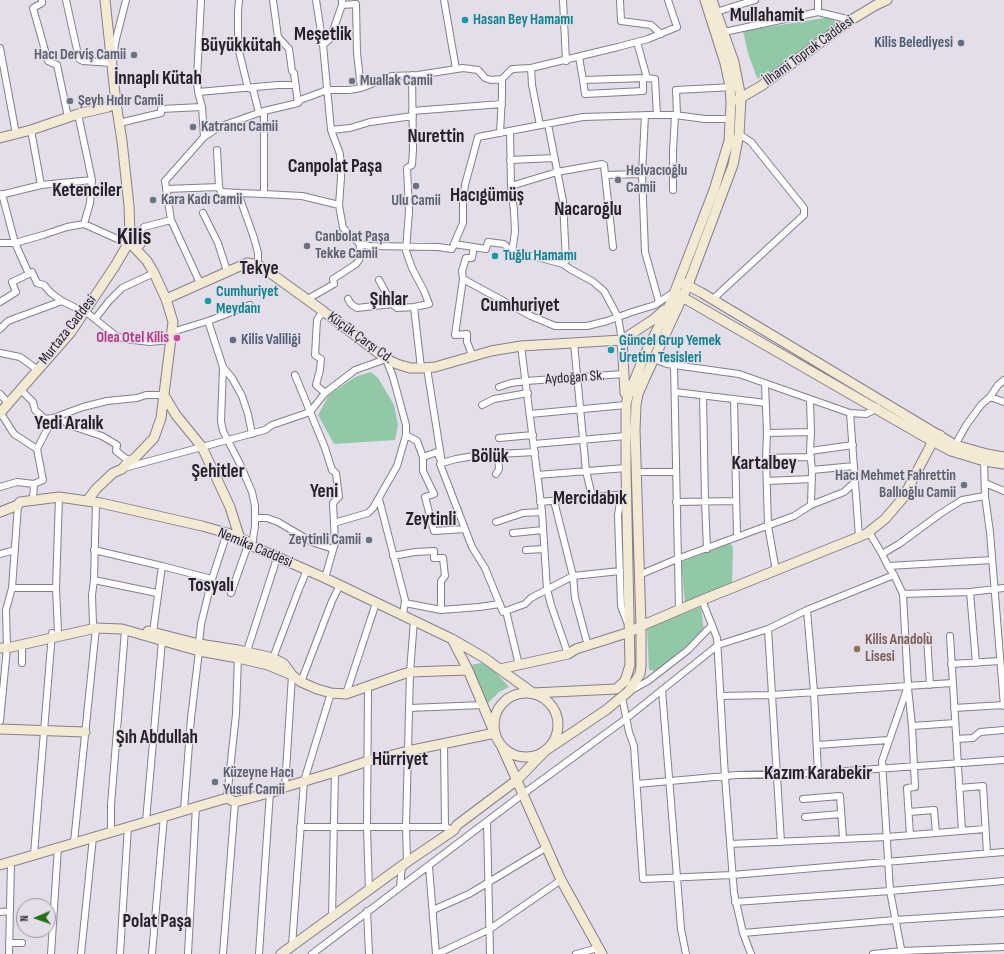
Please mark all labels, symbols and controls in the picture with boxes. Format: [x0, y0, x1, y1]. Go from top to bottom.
district label: Mullahamit [730, 5, 804, 27]
place label: Hasan Bey Hamamı [473, 11, 573, 29]
street label: İlhami Toprak Caddesi [760, 12, 858, 90]
marker: Hasan Bey Hamamı [460, 15, 470, 25]
district label: Meşetlik [294, 24, 352, 46]
place label: Kilis Belediyesi [874, 34, 953, 52]
district label: Büyükkütah [201, 35, 281, 57]
marker: Kilis Belediyesi [956, 38, 966, 48]
place label: Hacı Derviş Camii [34, 46, 126, 64]
marker: Hacı Derviş Camii [129, 50, 139, 60]
district label: İnnaplı Kütah [114, 68, 202, 90]
place label: Muallak Camii [360, 72, 433, 90]
marker: Muallak Camii [347, 76, 357, 86]
place label: Şeyh Hıdır Camii [78, 92, 164, 110]
marker: Şeyh Hıdır Camii [65, 96, 75, 106]
place label: Katrancı Camii [201, 118, 278, 136]
marker: Katrancı Camii [188, 122, 198, 132]
district label: Nurettin [407, 126, 465, 148]
district label: Canpolat Paşa [288, 156, 382, 178]
place label: Helvacıoğlu Camii [626, 162, 687, 197]
marker: Helvacıoğlu Camii [613, 175, 623, 185]
district label: Ketenciler [52, 180, 122, 202]
marker: Ulu Camii [411, 181, 421, 191]
district label: Hacıgümüş [450, 185, 524, 207]
place label: Kara Kadı Camii [161, 191, 242, 209]
place label: Ulu Camii [391, 192, 441, 210]
marker: Kara Kadı Camii [148, 195, 158, 205]
district label: Nacaroğlu [554, 199, 622, 221]
district label: Kilis [117, 224, 151, 252]
place label: Canbolat Paşa Tekke Camii [315, 228, 390, 263]
marker: Canbolat Paşa Tekke Camii [302, 241, 312, 251]
place label: Tuğlu Hamamı [503, 247, 577, 265]
marker: Tuğlu Hamamı [490, 251, 500, 261]
district label: Tekye [239, 258, 279, 280]
place label: Cumhuriyet Meydanı [216, 283, 278, 318]
district label: Şıhlar [370, 289, 408, 311]
street label: Murtaza Caddesi [35, 292, 101, 368]
district label: Cumhuriyet [480, 295, 560, 317]
marker: Cumhuriyet Meydanı [203, 296, 213, 306]
street label: Küçük Çarşı Cd. [324, 308, 396, 368]
place label: Olea Otel Kilis [96, 329, 169, 347]
place label: Kilis Valiliği [241, 331, 301, 349]
place label: Güncel Grup Yemek Üretim Tesisleri [619, 332, 721, 367]
marker: Olea Otel Kilis [172, 333, 182, 343]
marker: Kilis Valiliği [228, 335, 238, 345]
marker: Güncel Grup Yemek Üretim Tesisleri [606, 345, 616, 355]
street label: Aydoğan Sk. [545, 367, 605, 389]
district label: Yedi Aralık [34, 413, 104, 435]
district label: Bölük [471, 446, 509, 468]
district label: Kartalbey [731, 453, 797, 475]
district label: Şehitler [191, 461, 245, 483]
place label: Hacı Mehmet Fahrettin Ballıoğlu Camii [835, 467, 956, 502]
marker: Hacı Mehmet Fahrettin Ballıoğlu Camii [959, 480, 969, 490]
district label: Yeni [310, 481, 338, 503]
district label: Mercidabık [553, 488, 627, 510]
district label: Zeytinli [406, 509, 456, 531]
street label: Nemika Caddesi [215, 524, 295, 572]
place label: Zeytinli Camii [289, 531, 361, 549]
marker: Zeytinli Camii [364, 535, 374, 545]
district label: Tosyalı [188, 575, 234, 597]
place label: Kilis Anadolu Lisesi [865, 631, 933, 666]
marker: Kilis Anadolu Lisesi [852, 644, 862, 654]
district label: Şıh Abdullah [116, 727, 198, 749]
district label: Hürriyet [372, 749, 428, 771]
district label: Kazım Karabekir [764, 763, 872, 785]
place label: Küzeyne Hacı Yusuf Camii [223, 764, 294, 799]
marker: Küzeyne Hacı Yusuf Camii [210, 777, 220, 787]
north arrow [16, 898, 56, 938]
district label: Polat Paşa [123, 911, 191, 933]
text: N [18, 915, 31, 922]

